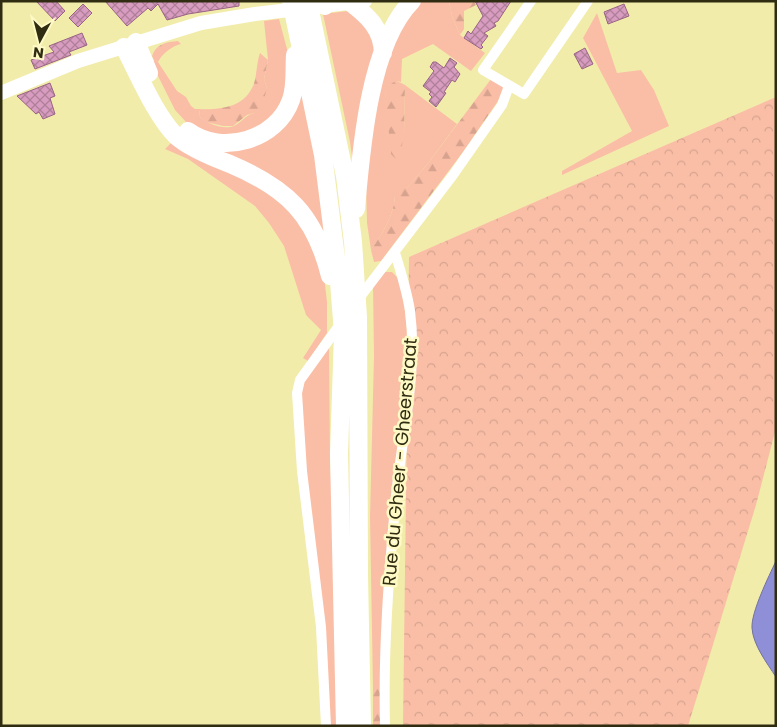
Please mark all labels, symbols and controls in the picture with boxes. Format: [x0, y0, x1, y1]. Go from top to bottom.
north arrow [15, 15, 65, 65]
text: N [32, 42, 45, 63]
street label: Rue du Gheer - Gheerstraat [376, 337, 423, 587]

